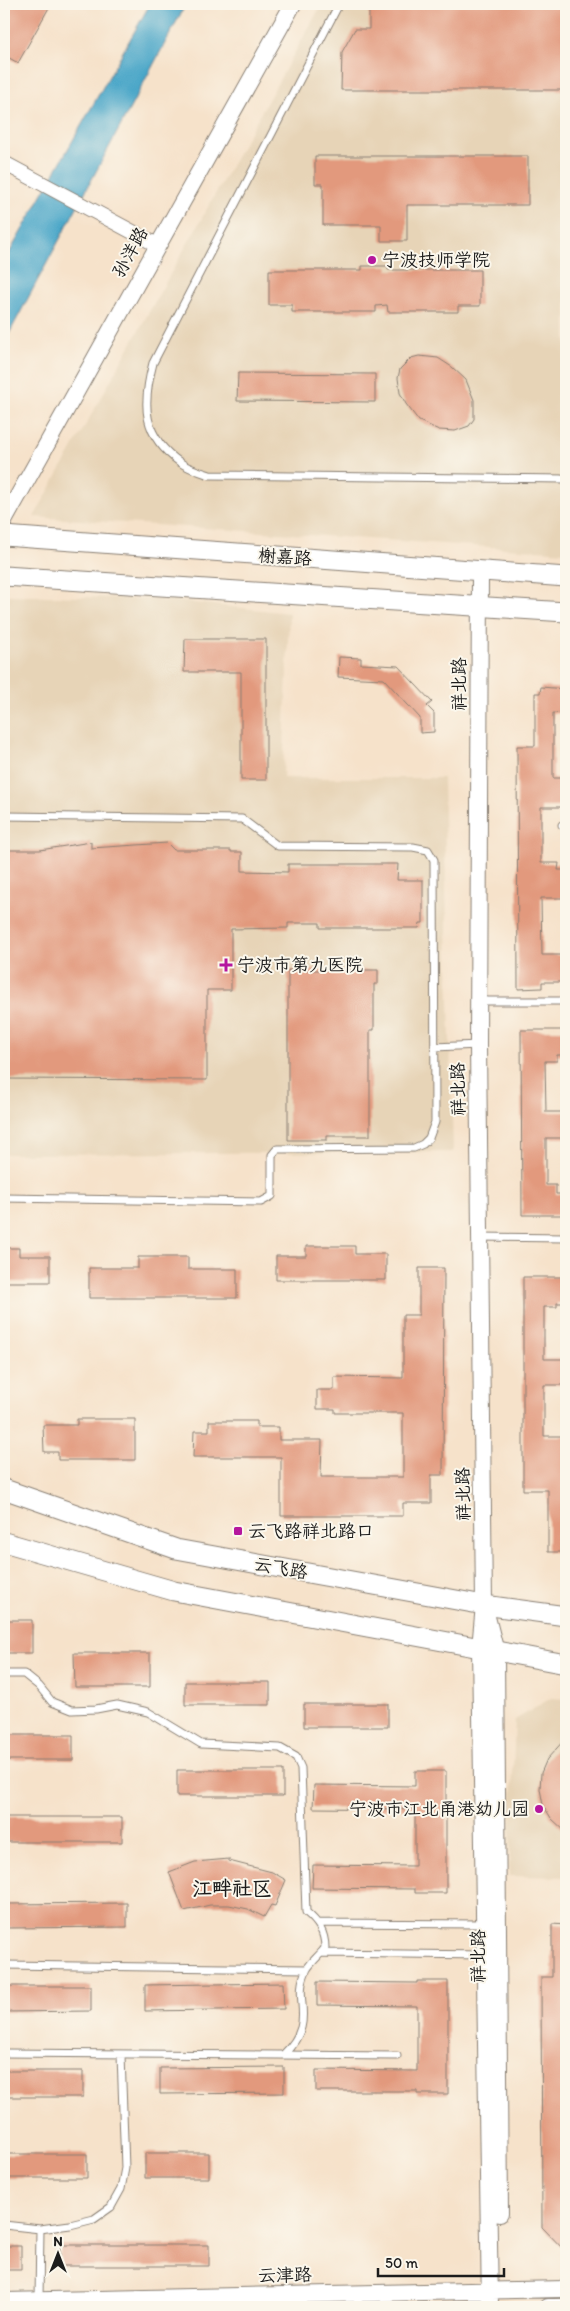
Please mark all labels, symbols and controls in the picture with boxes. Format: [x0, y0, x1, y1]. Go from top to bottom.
street label: 孙洋路 [107, 223, 153, 281]
place label: 宁波技师学院 [382, 249, 490, 271]
marker: 宁波技师学院 [366, 254, 378, 266]
street label: 榭嘉路 [257, 544, 313, 570]
street label: 祥北路 [448, 657, 470, 711]
place label: 宁波市第九医院 [237, 954, 363, 976]
marker: 宁波市第九医院 [219, 958, 233, 972]
street label: 祥北路 [447, 1062, 469, 1116]
street label: 祥北路 [452, 1467, 474, 1521]
place label: 云飞路祥北路口 [248, 1520, 374, 1542]
marker: 云飞路祥北路口 [232, 1525, 244, 1537]
street label: 云飞路 [253, 1552, 309, 1584]
place label: 宁波市江北甬港幼儿园 [349, 1798, 529, 1820]
marker: 宁波市江北甬港幼儿园 [533, 1803, 545, 1815]
district label: 江畔社区 [192, 1876, 272, 1900]
street label: 祥北路 [467, 1929, 489, 1983]
north arrow [32, 2228, 82, 2278]
text: N [53, 2233, 63, 2250]
scale bar [378, 2246, 504, 2278]
text: 50 m [385, 2254, 418, 2272]
street label: 云津路 [258, 2264, 312, 2286]

